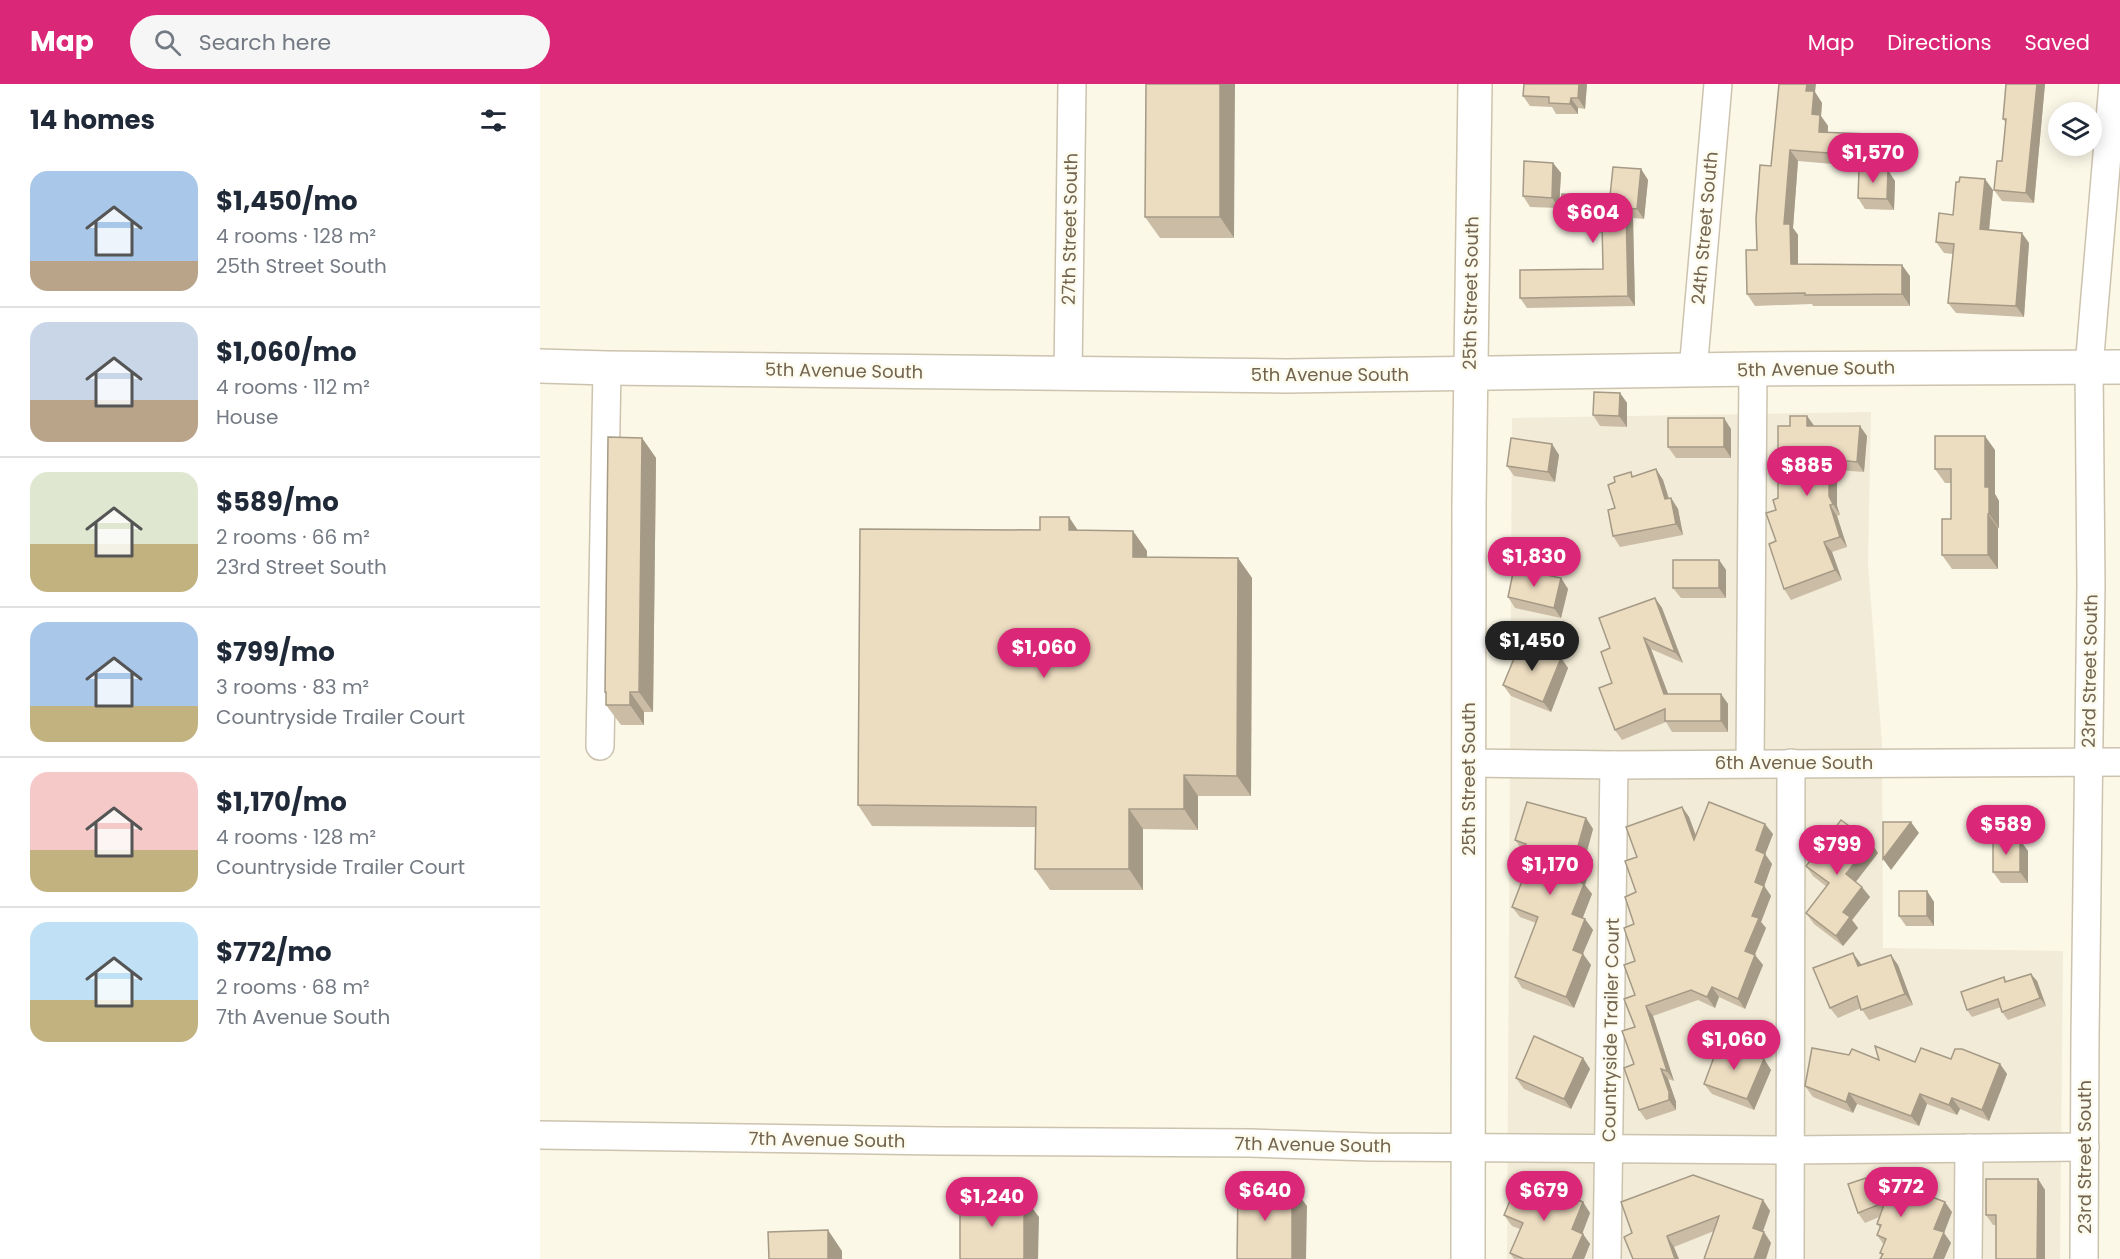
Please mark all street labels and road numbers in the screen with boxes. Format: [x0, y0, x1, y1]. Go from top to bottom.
street label: 24th Street South [1685, 150, 1724, 306]
street label: 27th Street South [1056, 153, 1083, 305]
street label: 25th Street South [1457, 216, 1484, 370]
street label: 5th Avenue South [1737, 355, 1895, 382]
street label: 5th Avenue South [765, 357, 923, 384]
street label: 5th Avenue South [1251, 362, 1409, 387]
street label: 23rd Street South [2076, 594, 2103, 748]
street label: 25th Street South [1456, 702, 1481, 856]
street label: 6th Avenue South [1715, 750, 1873, 775]
street label: Countryside Trailer Court [1596, 918, 1625, 1142]
street label: 23rd Street South [2072, 1080, 2097, 1234]
street label: 7th Avenue South [748, 1126, 906, 1153]
street label: 7th Avenue South [1234, 1131, 1392, 1158]

